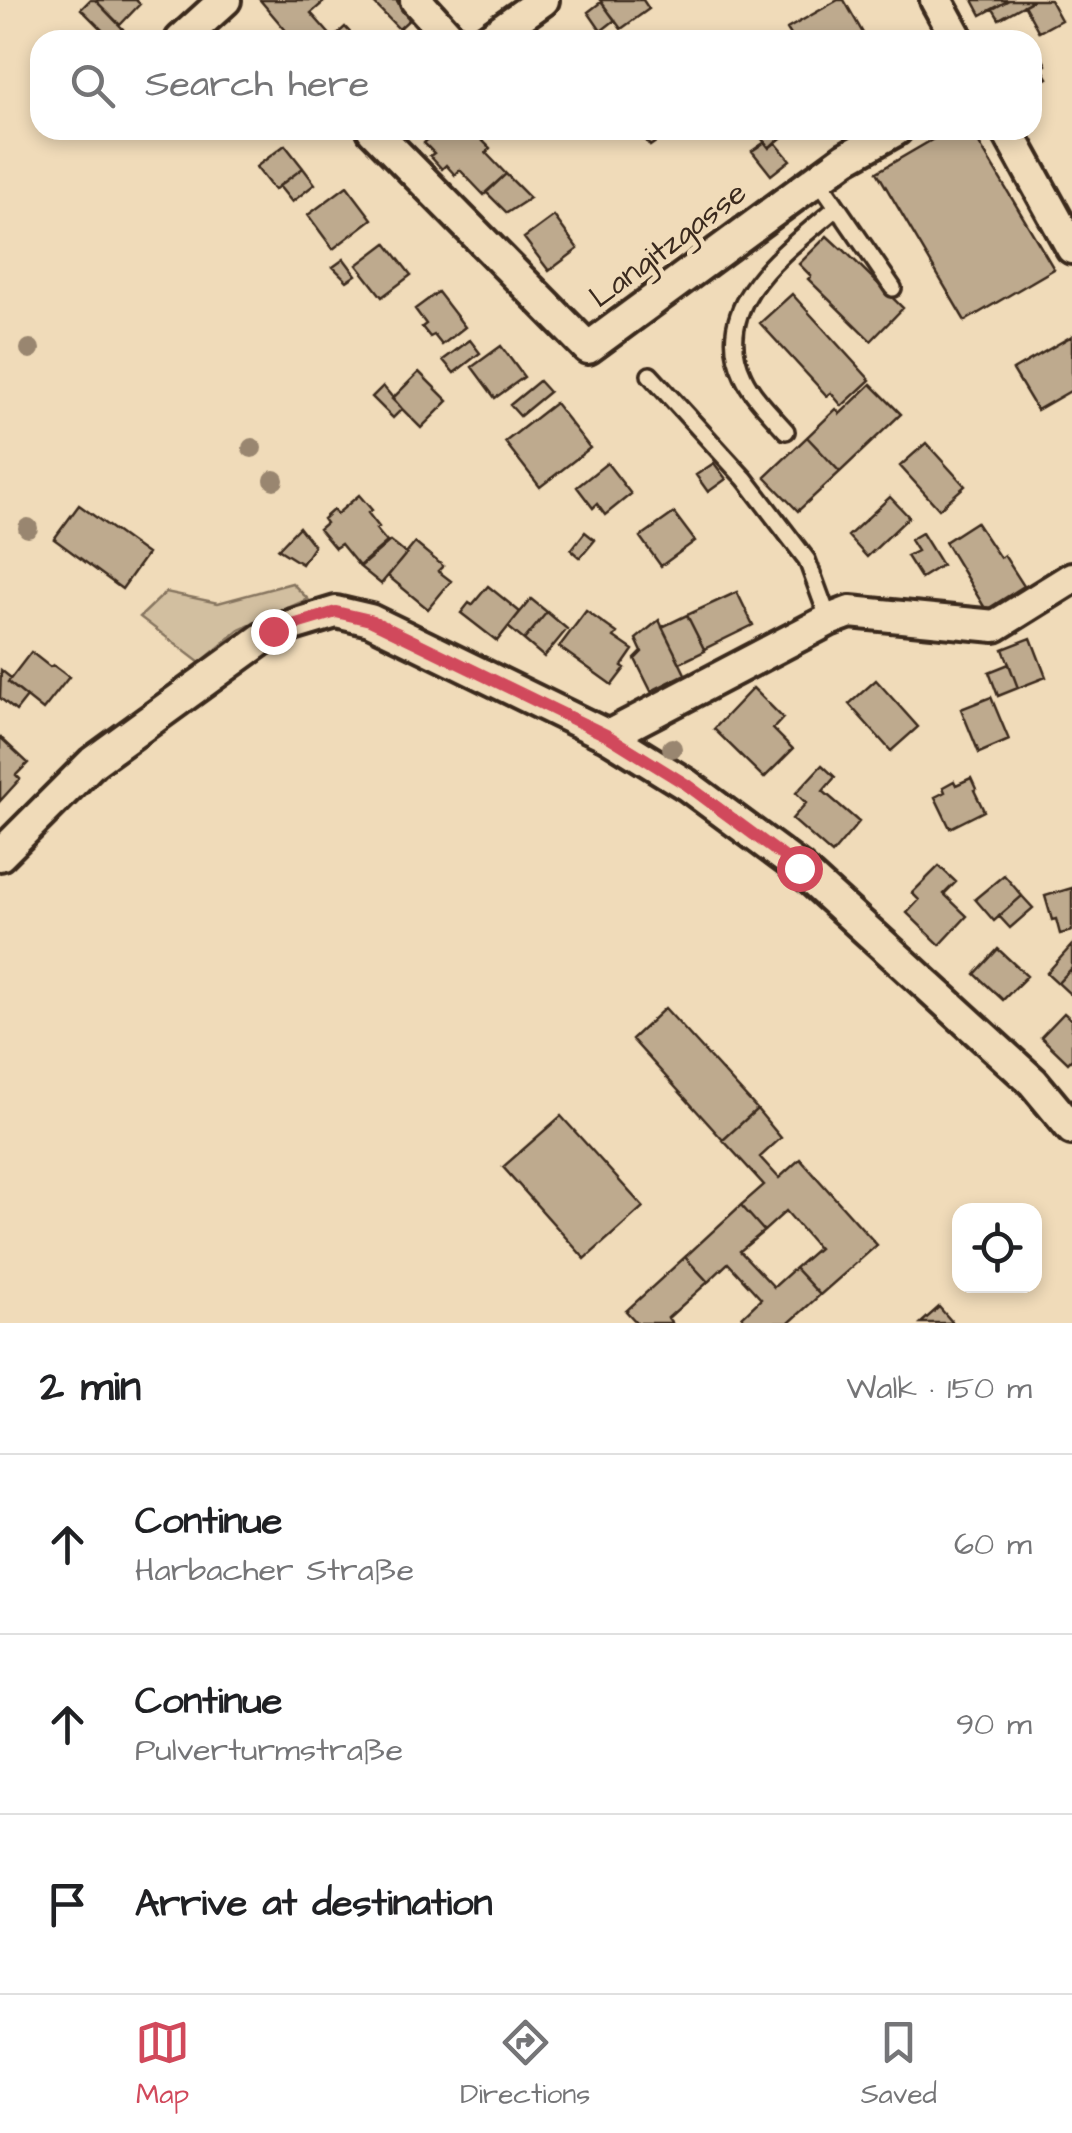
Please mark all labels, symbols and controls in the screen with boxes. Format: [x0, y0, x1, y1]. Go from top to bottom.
search box [30, 30, 1042, 140]
icon: search [65, 58, 120, 113]
text: Search here [145, 59, 369, 111]
street label: Langitzgasse [580, 171, 756, 319]
route end [251, 609, 297, 655]
route start [777, 846, 823, 892]
map controls [952, 1203, 1042, 1293]
button: locate [952, 1203, 1042, 1293]
text: 2 min [40, 1359, 141, 1417]
text: Walk · 150 m [846, 1366, 1032, 1411]
text: Continue [135, 1496, 282, 1548]
icon: ahead [40, 1517, 95, 1572]
text: 60 m [954, 1522, 1032, 1567]
text: Harbacher Straße [135, 1548, 414, 1593]
text: Continue [135, 1676, 282, 1728]
icon: ahead [40, 1697, 95, 1752]
text: 90 m [956, 1702, 1032, 1747]
text: Pulverturmstraße [135, 1728, 403, 1773]
icon: arrive [40, 1877, 95, 1932]
text: Arrive at destination [135, 1878, 492, 1930]
tab: Map [135, 2015, 190, 2114]
tab: Directions [460, 2015, 590, 2114]
tab: Saved [861, 2015, 937, 2114]

